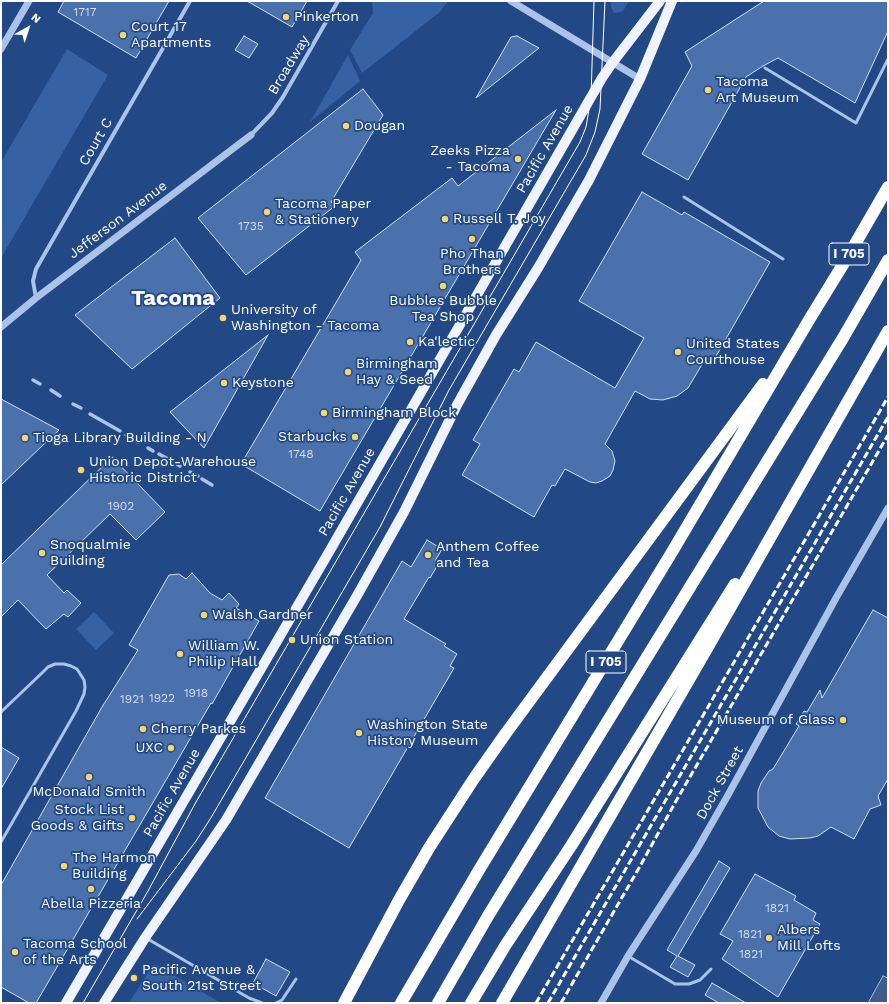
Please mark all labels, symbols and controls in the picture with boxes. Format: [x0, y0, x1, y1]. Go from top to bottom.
house number: 1717 [74, 5, 96, 19]
north arrow [8, 8, 48, 48]
place label: Pinkerton [294, 9, 359, 25]
text: N [29, 11, 43, 26]
marker: Pinkerton [281, 12, 291, 22]
place label: Court 17 Apartments [131, 19, 211, 52]
marker: Court 17 Apartments [118, 30, 128, 40]
street label: Broadway [265, 32, 313, 98]
place label: Tacoma Art Museum [716, 74, 799, 106]
marker: Tacoma Art Museum [703, 85, 713, 95]
street label: Pacific Avenue [513, 102, 577, 196]
street label: Court C [76, 115, 116, 169]
place label: Dougan [354, 118, 405, 134]
marker: Dougan [341, 121, 351, 131]
place label: Zeeks Pizza - Tacoma [430, 143, 510, 176]
marker: Zeeks Pizza - Tacoma [513, 154, 523, 164]
street label: Jefferson Avenue [65, 178, 171, 262]
place label: Tacoma Paper & Stationery [275, 196, 371, 228]
marker: Tacoma Paper & Stationery [262, 207, 272, 217]
place label: Russell T. Joy [453, 211, 546, 227]
marker: Russell T. Joy [440, 214, 450, 224]
house number: 1735 [238, 219, 264, 233]
marker: Pho Than Brothers [467, 234, 477, 244]
road number: I 705 [829, 243, 869, 265]
place label: Pho Than Brothers [440, 246, 504, 278]
marker: Bubbles Bubble Tea Shop [438, 281, 448, 291]
district label: Tacoma [131, 286, 215, 312]
place label: Bubbles Bubble Tea Shop [389, 293, 497, 326]
place label: University of Washington - Tacoma [231, 302, 380, 334]
marker: University of Washington - Tacoma [218, 313, 228, 323]
place label: Ka'lectic [418, 334, 475, 350]
place label: United States Courthouse [686, 336, 780, 368]
marker: Ka'lectic [405, 337, 415, 347]
marker: United States Courthouse [673, 347, 683, 357]
place label: Birmingham Hay & Seed [356, 356, 438, 388]
marker: Birmingham Hay & Seed [343, 367, 353, 377]
place label: Keystone [232, 375, 294, 391]
marker: Keystone [219, 378, 229, 388]
place label: Birmingham Block [332, 405, 456, 421]
marker: Birmingham Block [319, 408, 329, 418]
place label: Starbucks [278, 429, 347, 445]
place label: Tioga Library Building - N [33, 430, 207, 446]
marker: Starbucks [350, 432, 360, 442]
marker: Tioga Library Building - N [20, 433, 30, 443]
street label: Pacific Avenue [315, 445, 379, 539]
house number: 1748 [288, 447, 314, 461]
place label: Union Depot-Warehouse Historic District [89, 454, 256, 486]
marker: Union Depot-Warehouse Historic District [76, 465, 86, 475]
house number: 1902 [108, 499, 134, 513]
place label: Snoqualmie Building [50, 537, 131, 570]
place label: Anthem Coffee and Tea [436, 539, 539, 572]
marker: Snoqualmie Building [37, 548, 47, 558]
marker: Anthem Coffee and Tea [423, 550, 433, 560]
place label: Walsh Gardner [212, 607, 313, 623]
marker: Walsh Gardner [199, 610, 209, 620]
place label: Union Station [300, 632, 393, 648]
marker: Union Station [287, 635, 297, 645]
place label: William W. Philip Hall [188, 638, 260, 670]
marker: William W. Philip Hall [175, 649, 185, 659]
road number: I 705 [586, 651, 626, 673]
house number: 1918 [184, 686, 208, 700]
house number: 1922 [149, 691, 175, 705]
house number: 1921 [120, 692, 144, 706]
place label: Museum of Glass [717, 712, 835, 728]
marker: Museum of Glass [838, 715, 848, 725]
place label: Washington State History Museum [367, 717, 488, 750]
place label: Cherry Parkes [151, 721, 246, 737]
marker: Cherry Parkes [138, 724, 148, 734]
marker: Washington State History Museum [354, 728, 364, 738]
place label: UXC [135, 740, 163, 756]
marker: UXC [166, 743, 176, 753]
street label: Dock Street [693, 743, 747, 823]
street label: Pacific Avenue [140, 746, 204, 840]
marker: McDonald Smith [84, 772, 94, 782]
place label: McDonald Smith [32, 784, 146, 800]
place label: Stock List Goods & Gifts [31, 802, 124, 834]
marker: Stock List Goods & Gifts [127, 813, 137, 823]
place label: The Harmon Building [72, 850, 156, 882]
marker: The Harmon Building [59, 861, 69, 871]
marker: Abella Pizzeria [86, 884, 96, 894]
place label: Abella Pizzeria [41, 896, 141, 912]
house number: 1821 [765, 901, 789, 915]
place label: Albers Mill Lofts [777, 922, 841, 954]
house number: 1821 [738, 927, 762, 941]
marker: Albers Mill Lofts [764, 933, 774, 943]
place label: Tacoma School of the Arts [23, 936, 127, 968]
marker: Tacoma School of the Arts [10, 947, 20, 957]
house number: 1821 [739, 947, 763, 961]
place label: Pacific Avenue & South 21st Street [142, 962, 261, 994]
marker: Pacific Avenue & South 21st Street [129, 973, 139, 983]

